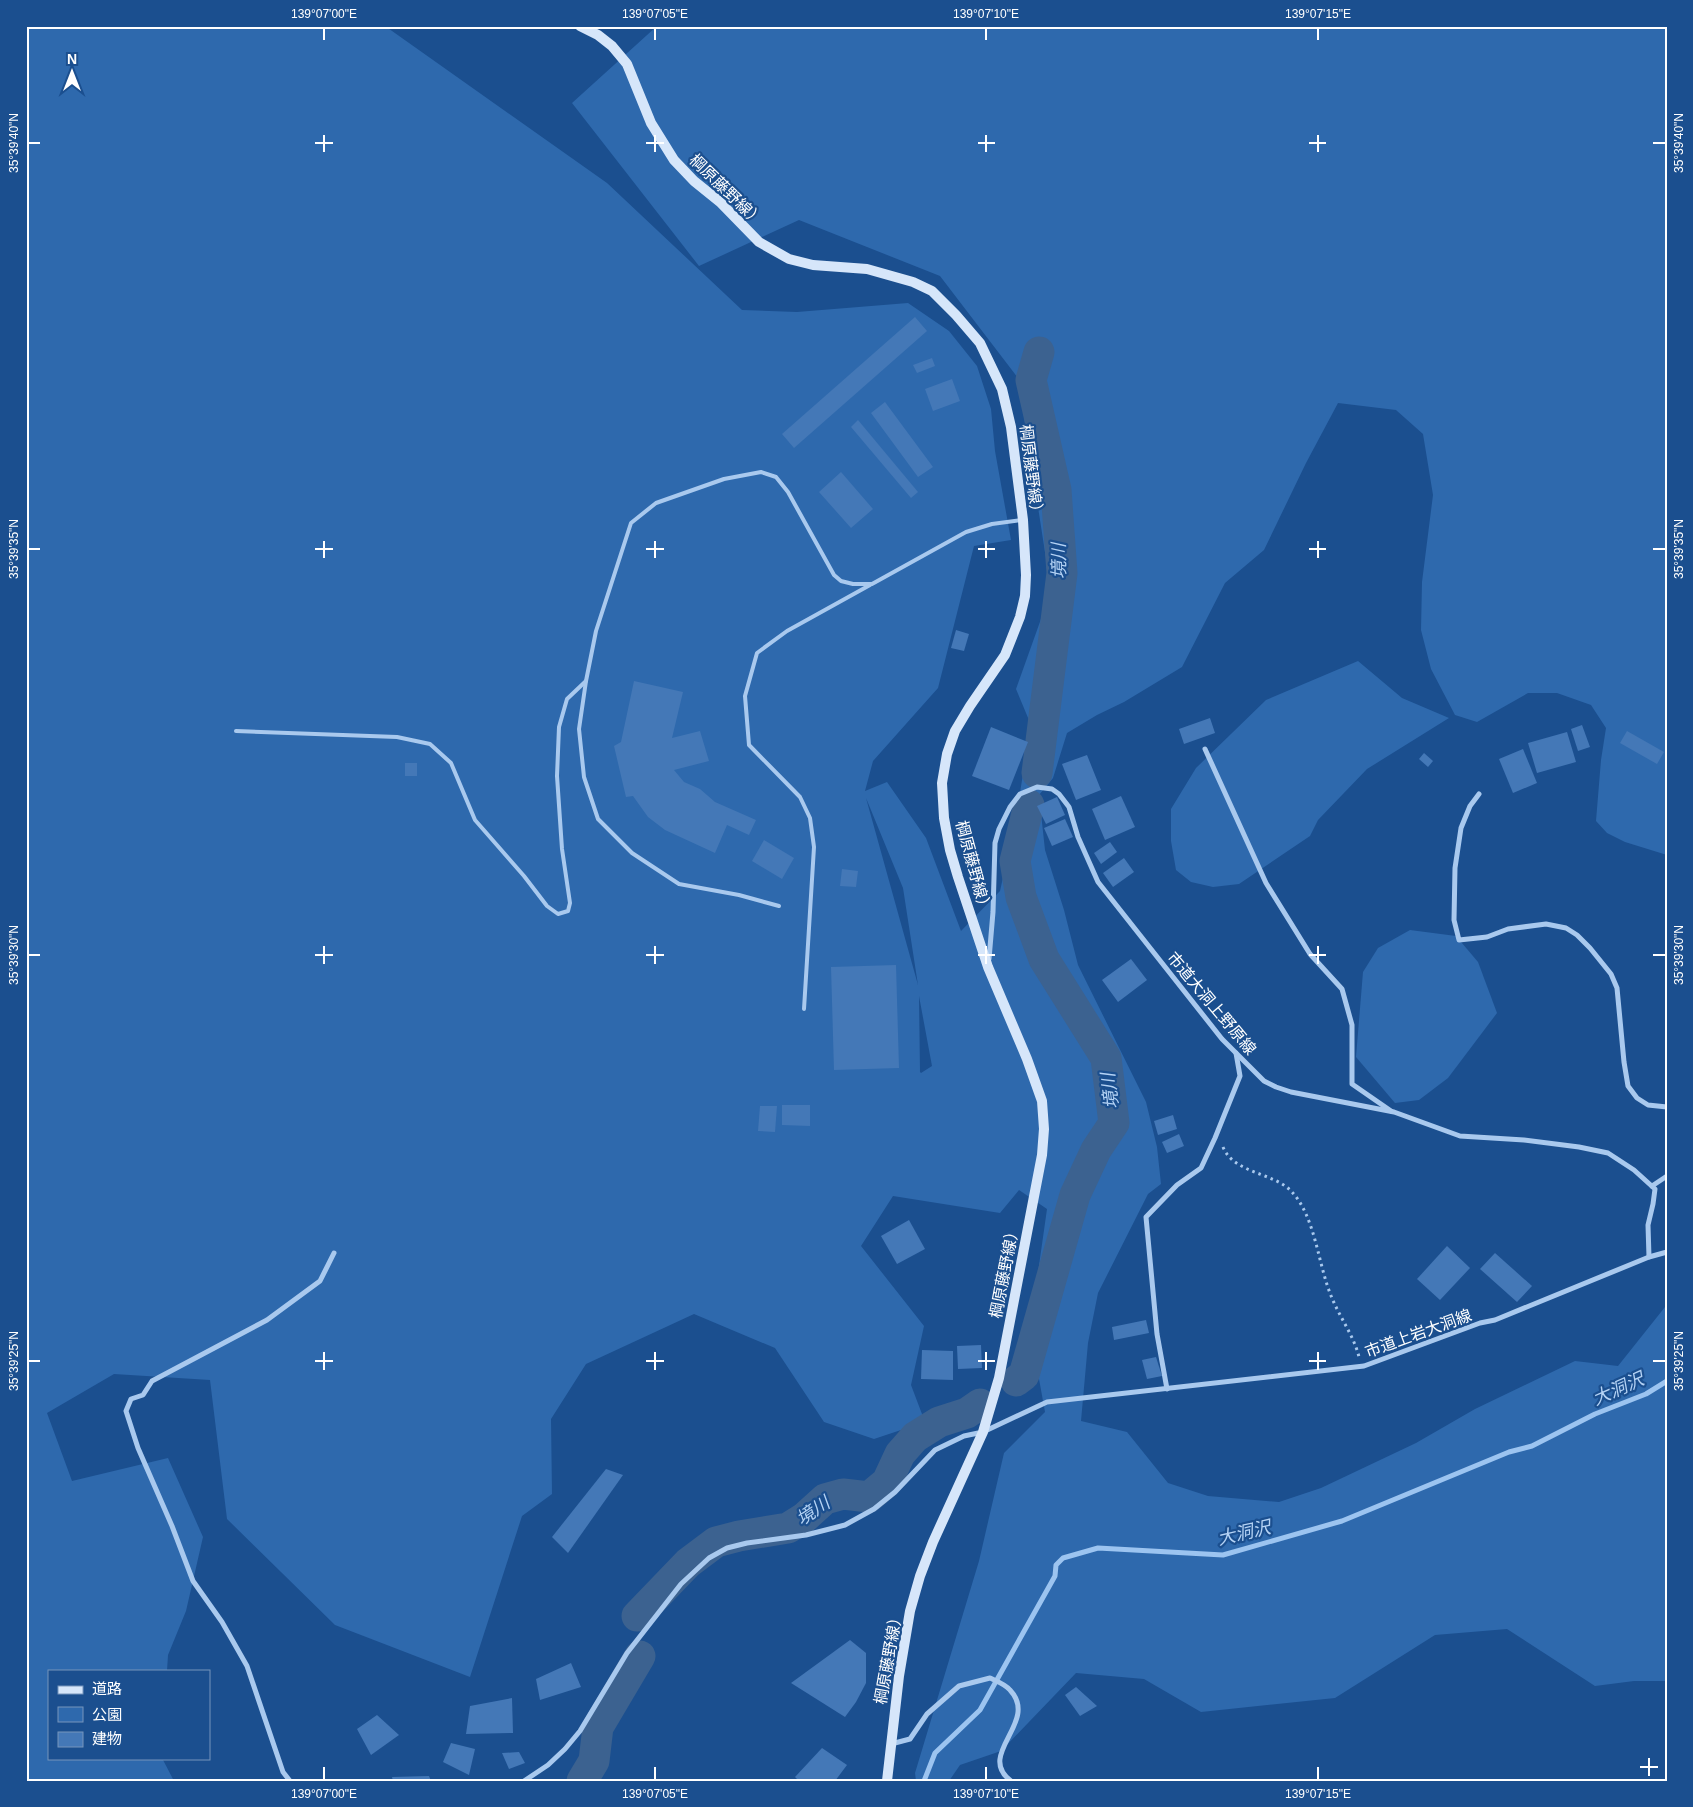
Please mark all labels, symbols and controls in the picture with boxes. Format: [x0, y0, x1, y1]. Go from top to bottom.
text: 139°07'00"E [291, 7, 357, 21]
text: 139°07'05"E [622, 7, 688, 21]
text: 139°07'10"E [953, 7, 1019, 21]
text: 139°07'15"E [1285, 7, 1351, 21]
north arrow [48, 48, 98, 98]
text: N [67, 51, 77, 67]
text: 35°39'40"N [7, 113, 21, 173]
text: 35°39'40"N [1672, 113, 1686, 173]
street label: 棡原藤野線） [686, 151, 767, 230]
street label: 棡原藤野線） [1017, 423, 1046, 521]
text: 35°39'35"N [7, 519, 21, 579]
text: 35°39'35"N [1672, 519, 1686, 579]
water label: 境川 [1049, 541, 1069, 579]
street label: 棡原藤野線） [953, 819, 994, 916]
text: 35°39'30"N [7, 925, 21, 985]
text: 35°39'30"N [1672, 925, 1686, 985]
street label: 市道大洞上野原線 [1164, 949, 1259, 1058]
water label: 境川 [1098, 1070, 1122, 1110]
street label: 棡原藤野線） [987, 1222, 1022, 1320]
street label: 市道上岩大洞線 [1363, 1306, 1474, 1361]
text: 35°39'25"N [7, 1331, 21, 1391]
text: 35°39'25"N [1672, 1331, 1686, 1391]
water label: 大洞沢 [1589, 1368, 1649, 1409]
water label: 境川 [792, 1492, 835, 1529]
water label: 大洞沢 [1215, 1517, 1275, 1549]
street label: 棡原藤野線） [872, 1608, 905, 1706]
legend [48, 1670, 210, 1760]
text: 道路 [92, 1680, 122, 1697]
text: 公園 [92, 1706, 122, 1723]
text: 建物 [92, 1730, 122, 1747]
text: 139°07'00"E [291, 1787, 357, 1801]
text: 139°07'05"E [622, 1787, 688, 1801]
text: 139°07'10"E [953, 1787, 1019, 1801]
text: 139°07'15"E [1285, 1787, 1351, 1801]

